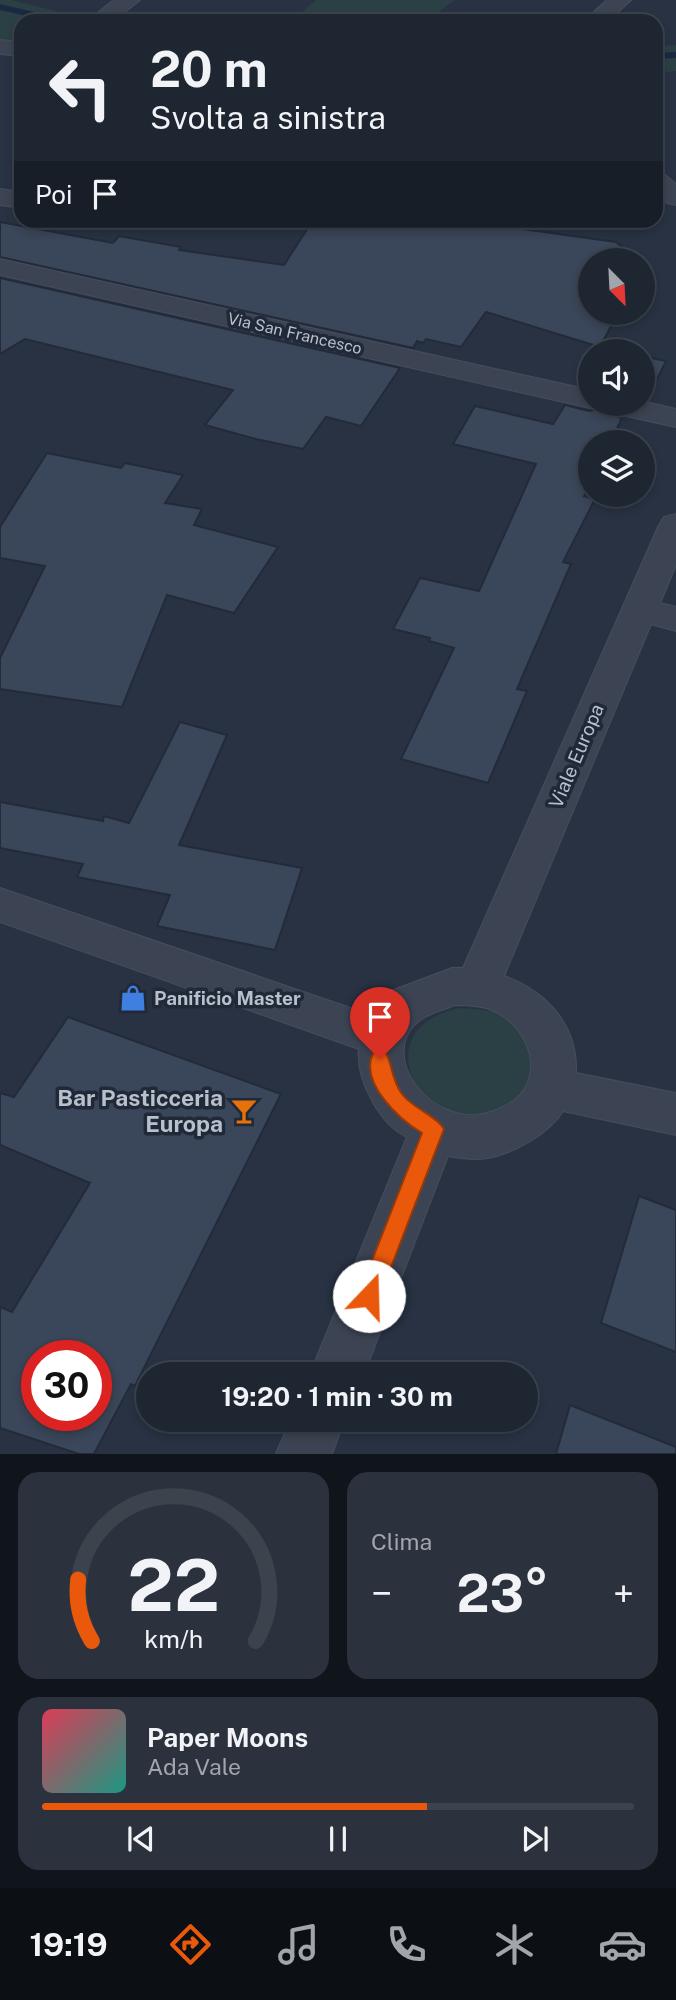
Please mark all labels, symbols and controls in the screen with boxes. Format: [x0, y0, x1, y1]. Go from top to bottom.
text: 20 m [150, 40, 268, 98]
icon: left [35, 42, 126, 133]
text: Svolta a sinistra [150, 99, 386, 136]
icon: arrive [86, 175, 124, 213]
text: Poi [35, 179, 72, 210]
north arrow [578, 248, 654, 326]
map controls [578, 248, 655, 507]
street label: Via San Francesco [226, 309, 364, 358]
button: sound [578, 339, 655, 416]
button: layers [578, 430, 655, 507]
street label: Viale Europa [544, 701, 608, 811]
shop icon: Panificio Master [118, 983, 148, 1013]
place label: Panificio Master [154, 987, 301, 1009]
pin [350, 987, 410, 1059]
icon: arrive [361, 998, 399, 1036]
place label: Bar Pasticceria Europa [57, 1084, 223, 1137]
bar icon: Bar Pasticceria Europa [229, 1096, 259, 1126]
position arrow [332, 1259, 406, 1333]
speed limit sign: 30 [21, 1340, 112, 1431]
text: 19:20 · 1 min · 30 m [221, 1381, 453, 1412]
text: Clima [371, 1528, 432, 1555]
text: 22 [127, 1543, 220, 1628]
text: 23° [456, 1563, 549, 1624]
text: − [371, 1571, 392, 1616]
text: + [613, 1571, 634, 1616]
text: km/h [144, 1624, 203, 1654]
text: Paper Moons [147, 1722, 308, 1753]
text: Ada Vale [147, 1753, 241, 1780]
icon: previous [122, 1820, 160, 1858]
icon: pause [319, 1820, 357, 1858]
icon: next [516, 1820, 554, 1858]
icon: directions [166, 1920, 215, 1969]
icon: music [274, 1920, 323, 1969]
icon: phone [382, 1920, 431, 1969]
icon: climate [490, 1920, 539, 1969]
icon: car [598, 1920, 647, 1969]
text: 19:19 [29, 1926, 108, 1963]

